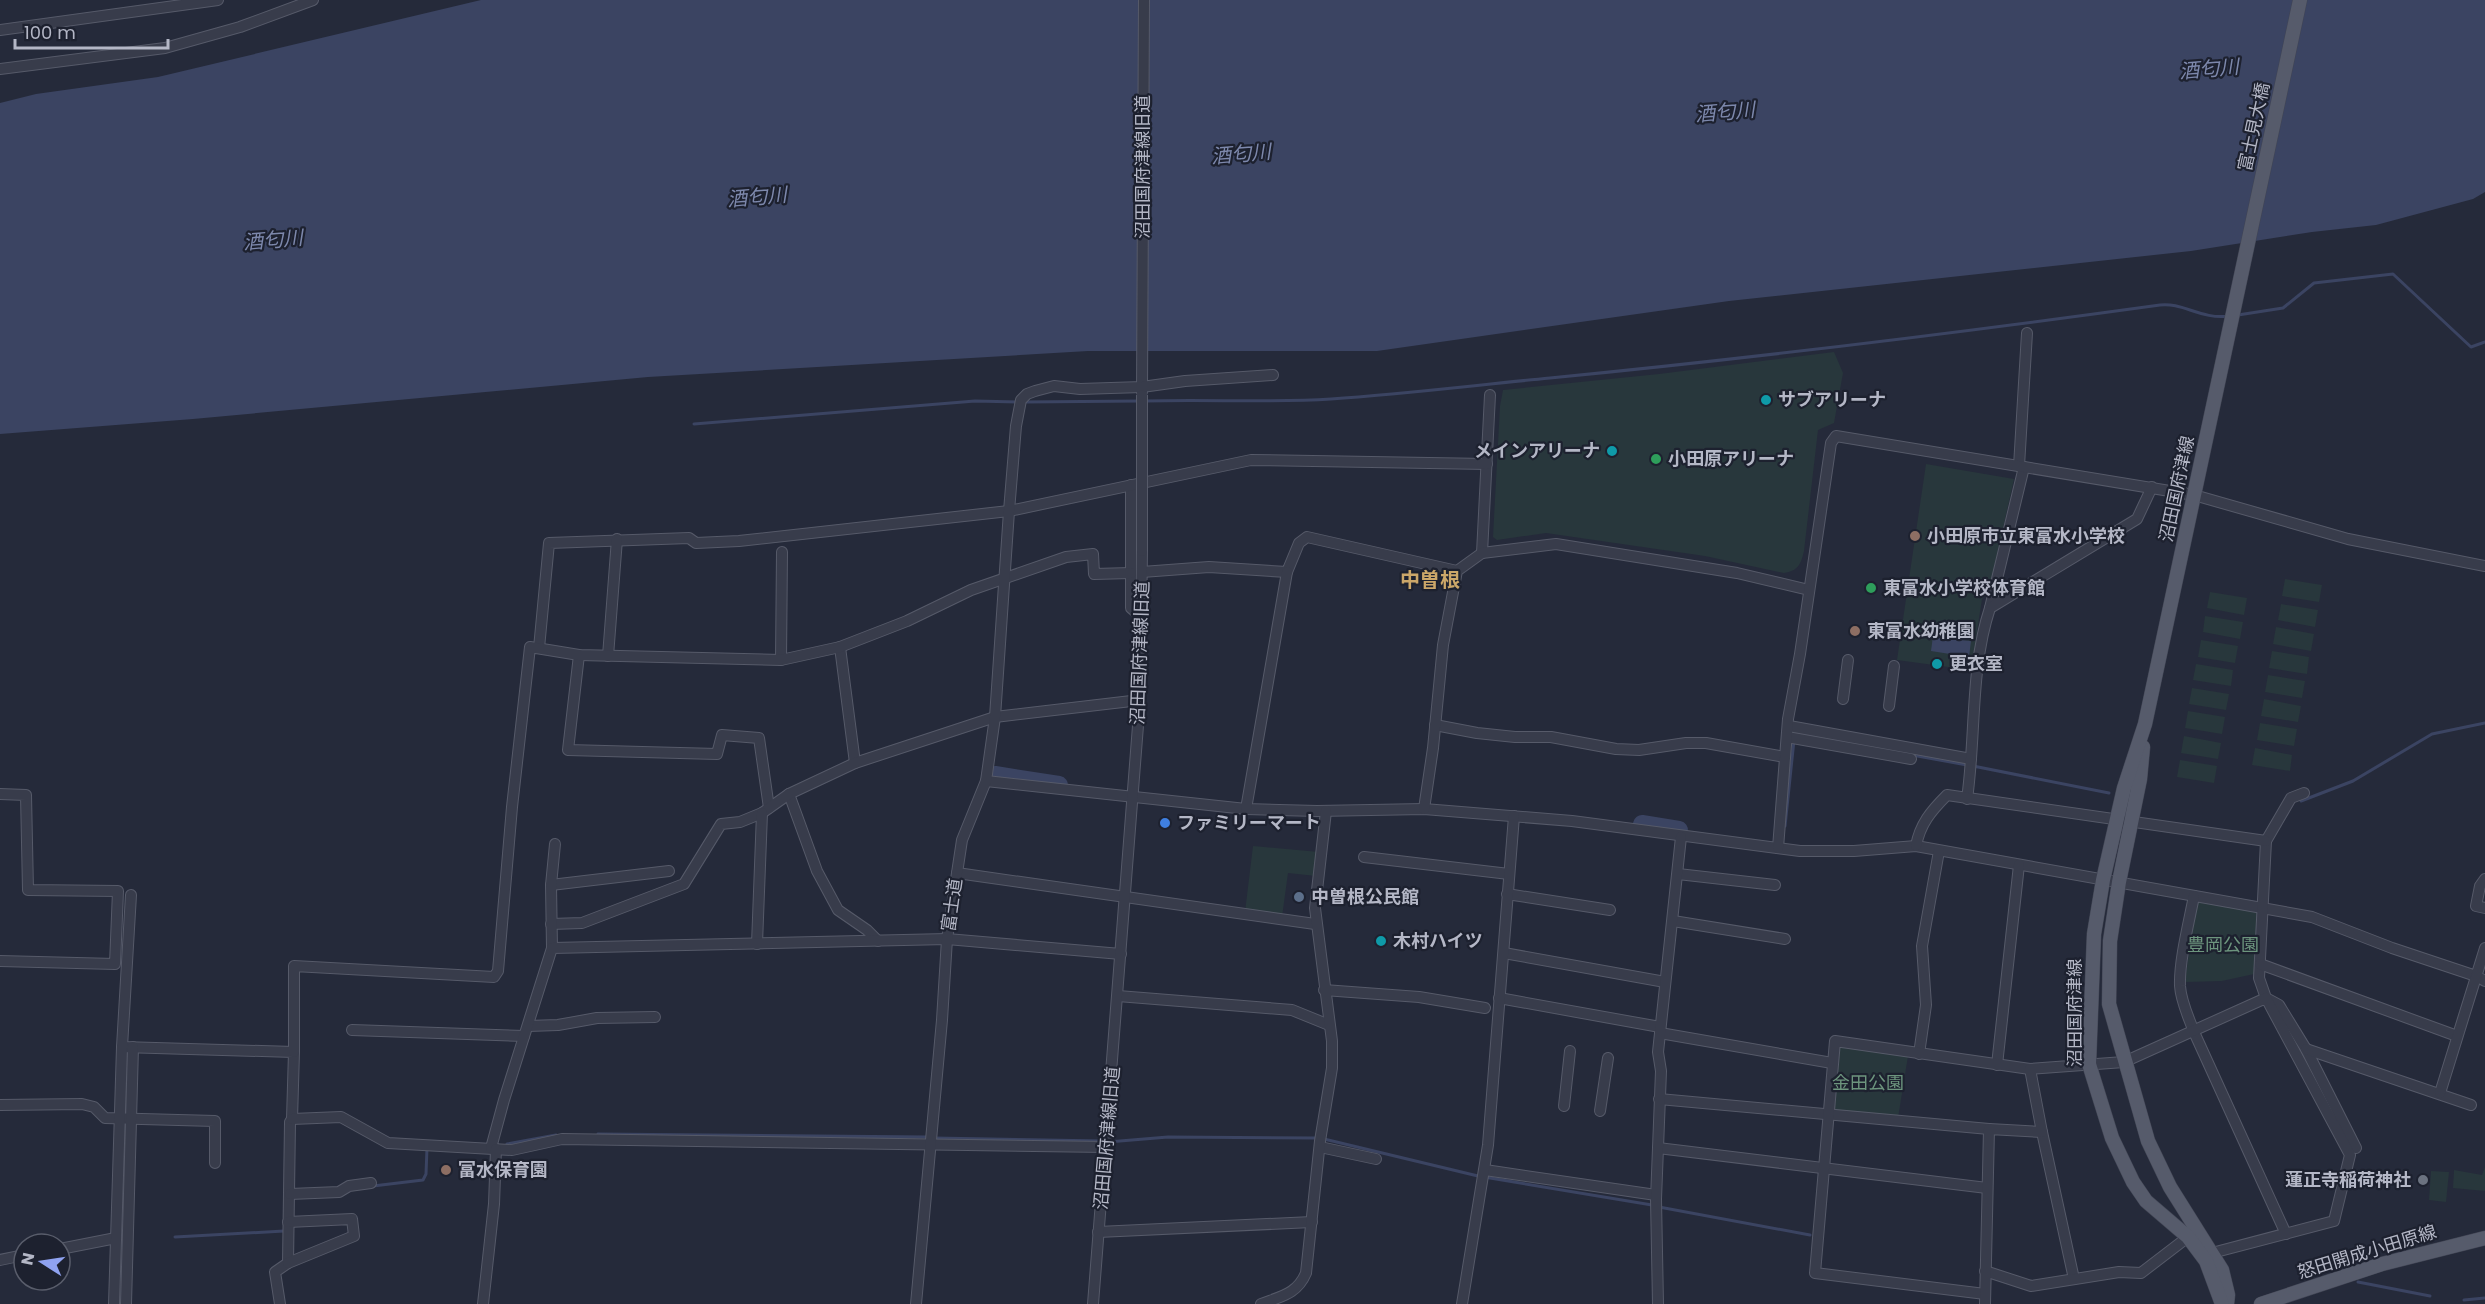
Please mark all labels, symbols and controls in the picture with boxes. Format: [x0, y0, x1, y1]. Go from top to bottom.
scale bar [15, 12, 168, 50]
text: 100 m [24, 20, 76, 45]
water label: 酒匂川 [2178, 52, 2242, 86]
street label: 富士見大橋 [2232, 80, 2275, 174]
street label: 沼田国府津線旧道 [1130, 95, 1155, 239]
water label: 酒匂川 [1694, 95, 1758, 129]
water label: 酒匂川 [1210, 137, 1274, 171]
water label: 酒匂川 [726, 180, 790, 214]
water label: 酒匂川 [242, 223, 306, 257]
place label: サブアリーナ [1778, 387, 1886, 412]
marker: サブアリーナ [1759, 393, 1773, 407]
street label: 沼田国府津線 [2153, 433, 2200, 544]
place label: メインアリーナ [1474, 438, 1600, 463]
marker: メインアリーナ [1605, 444, 1619, 458]
place label: 小田原アリーナ [1668, 446, 1794, 471]
marker: 小田原アリーナ [1649, 452, 1663, 466]
place label: 小田原市立東富水小学校 [1927, 523, 2125, 548]
marker: 小田原市立東富水小学校 [1908, 529, 1922, 543]
district label: 中曽根 [1400, 566, 1460, 594]
place label: 東富水小学校体育館 [1883, 575, 2045, 600]
street label: 沼田国府津線旧道 [1124, 581, 1155, 725]
marker: 東富水小学校体育館 [1864, 581, 1878, 595]
place label: 東富水幼稚園 [1867, 618, 1975, 643]
marker: 東富水幼稚園 [1848, 624, 1862, 638]
place label: 更衣室 [1949, 651, 2003, 676]
marker: 更衣室 [1930, 657, 1944, 671]
place label: ファミリーマート [1177, 810, 1321, 835]
marker: ファミリーマート [1158, 816, 1172, 830]
street label: 富士道 [935, 876, 968, 933]
place label: 中曽根公民館 [1311, 884, 1419, 909]
marker: 中曽根公民館 [1292, 890, 1306, 904]
place label: 木村ハイツ [1393, 928, 1483, 953]
park label: 豊岡公園 [2187, 932, 2259, 957]
marker: 木村ハイツ [1374, 934, 1388, 948]
street label: 沼田国府津線 [2062, 959, 2087, 1067]
street label: 沼田国府津線旧道 [1088, 1065, 1125, 1211]
park label: 金田公園 [1832, 1070, 1904, 1095]
place label: 富水保育園 [458, 1157, 548, 1182]
marker: 富水保育園 [439, 1163, 453, 1177]
place label: 蓮正寺稲荷神社 [2285, 1167, 2411, 1192]
marker: 蓮正寺稲荷神社 [2416, 1173, 2430, 1187]
street label: 怒田開成小田原線 [2294, 1219, 2439, 1285]
north arrow [12, 1232, 72, 1292]
text: N [15, 1251, 40, 1267]

